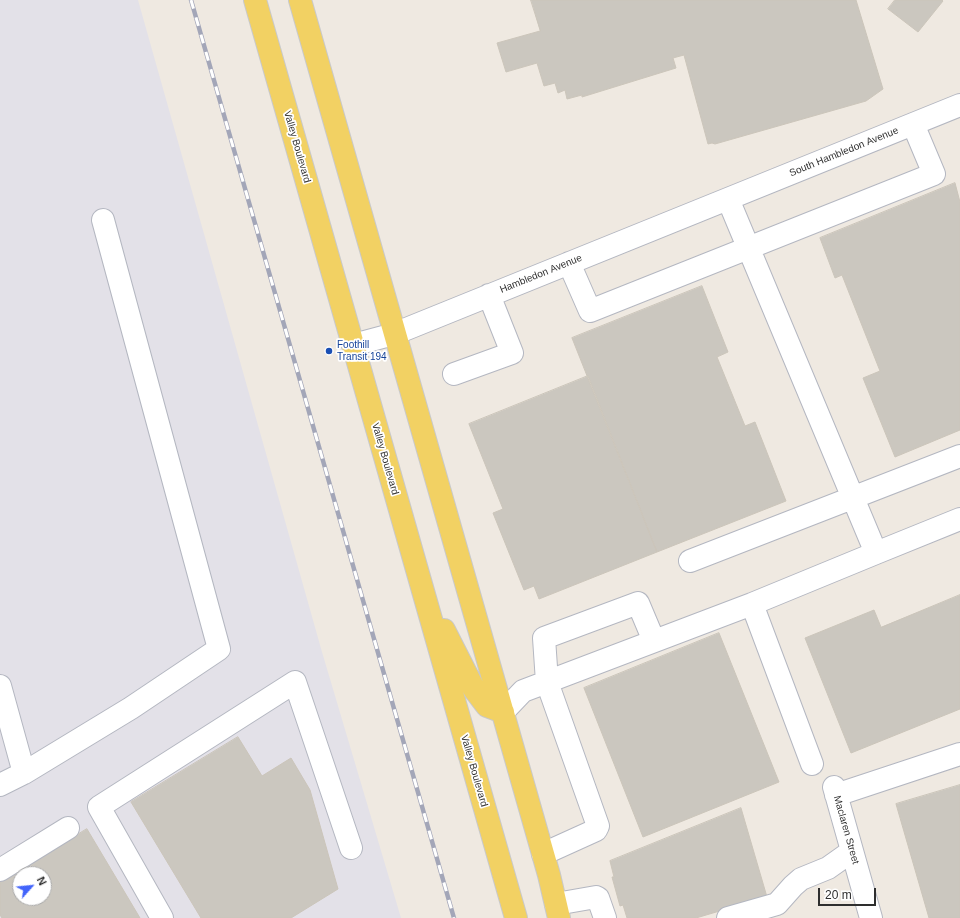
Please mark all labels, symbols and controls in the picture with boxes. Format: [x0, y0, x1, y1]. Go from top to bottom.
street label: Valley Boulevard [281, 110, 313, 184]
street label: South Hambledon Avenue [788, 125, 900, 179]
street label: Hambledon Avenue [498, 252, 584, 296]
place label: Foothill Transit 194 [337, 339, 387, 362]
marker: Foothill Transit 194 [324, 346, 334, 356]
street label: Valley Boulevard [369, 422, 401, 496]
street label: Valley Boulevard [458, 734, 490, 808]
street label: Maclaren Street [831, 794, 861, 866]
north arrow [12, 866, 52, 906]
text: N [35, 875, 49, 887]
scale bar [820, 880, 878, 906]
text: 20 m [825, 888, 852, 902]

